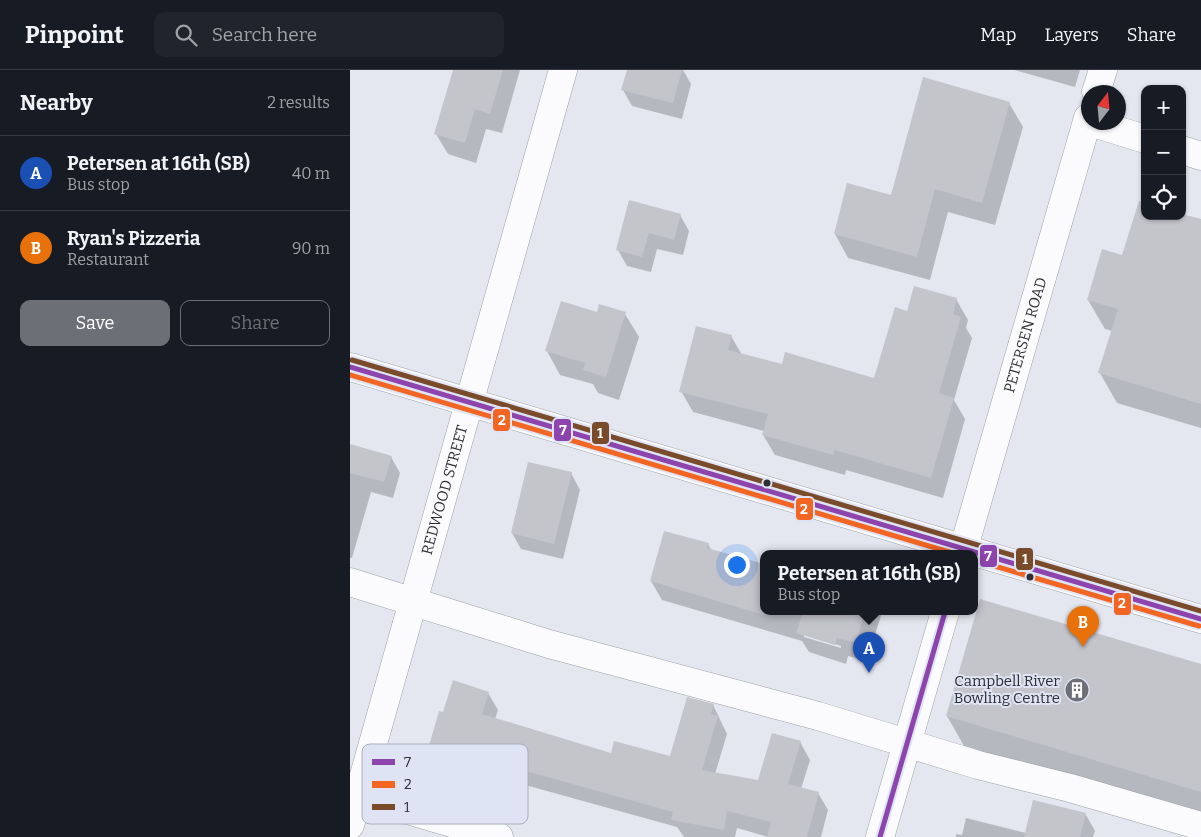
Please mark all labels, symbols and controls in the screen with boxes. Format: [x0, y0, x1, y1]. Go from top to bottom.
search box [154, 12, 504, 57]
text: Pinpoint [25, 21, 124, 49]
icon: search [172, 21, 200, 49]
text: Search here [212, 23, 317, 46]
text: Map [980, 24, 1016, 46]
text: Layers [1044, 24, 1099, 46]
text: Share [1127, 24, 1176, 46]
north arrow [1081, 85, 1126, 130]
map controls [1141, 85, 1186, 220]
button: + [1141, 85, 1186, 130]
text: Nearby [20, 90, 93, 116]
text: 2 results [267, 93, 330, 112]
button: − [1141, 130, 1186, 175]
text: Petersen at 16th (SB) [67, 152, 250, 175]
text: A [30, 164, 42, 183]
text: 40 m [292, 164, 330, 183]
text: Bus stop [67, 175, 130, 194]
button: locate [1141, 175, 1186, 220]
text: Ryan's Pizzeria [67, 227, 200, 250]
text: B [31, 239, 41, 258]
text: 90 m [292, 239, 330, 258]
text: Restaurant [67, 250, 149, 269]
street label: PETERSEN ROAD [1000, 275, 1051, 395]
button: Save [20, 300, 170, 346]
button: Share [180, 300, 330, 346]
line badge: 2 [492, 408, 511, 432]
text: 2 [498, 412, 506, 429]
line badge: 7 [553, 418, 572, 442]
line badge: 1 [591, 421, 610, 445]
text: 7 [559, 422, 567, 439]
street label: REDWOOD STREET [418, 423, 471, 557]
text: 1 [597, 425, 603, 442]
unlabelled marker [762, 478, 772, 488]
line badge: 2 [795, 497, 814, 521]
text: 2 [800, 501, 808, 518]
line badge: 7 [979, 544, 998, 568]
line badge: 1 [1015, 547, 1034, 571]
text: 7 [984, 548, 992, 565]
popup [760, 550, 978, 615]
text: 1 [1022, 551, 1028, 568]
your location [724, 552, 750, 578]
text: Petersen at 16th (SB) [777, 562, 961, 585]
unlabelled marker [1025, 572, 1035, 582]
text: Bus stop [777, 585, 840, 604]
line badge: 2 [1113, 592, 1132, 616]
text: 2 [1118, 595, 1126, 612]
pin: B [1067, 606, 1099, 647]
pin: A [853, 632, 885, 673]
place label: Campbell River Bowling Centre [954, 672, 1060, 707]
building icon: Campbell River Bowling Centre [1064, 677, 1090, 703]
legend [362, 744, 528, 824]
text: 7 [404, 754, 411, 771]
text: 2 [404, 776, 412, 793]
text: 1 [404, 799, 410, 816]

